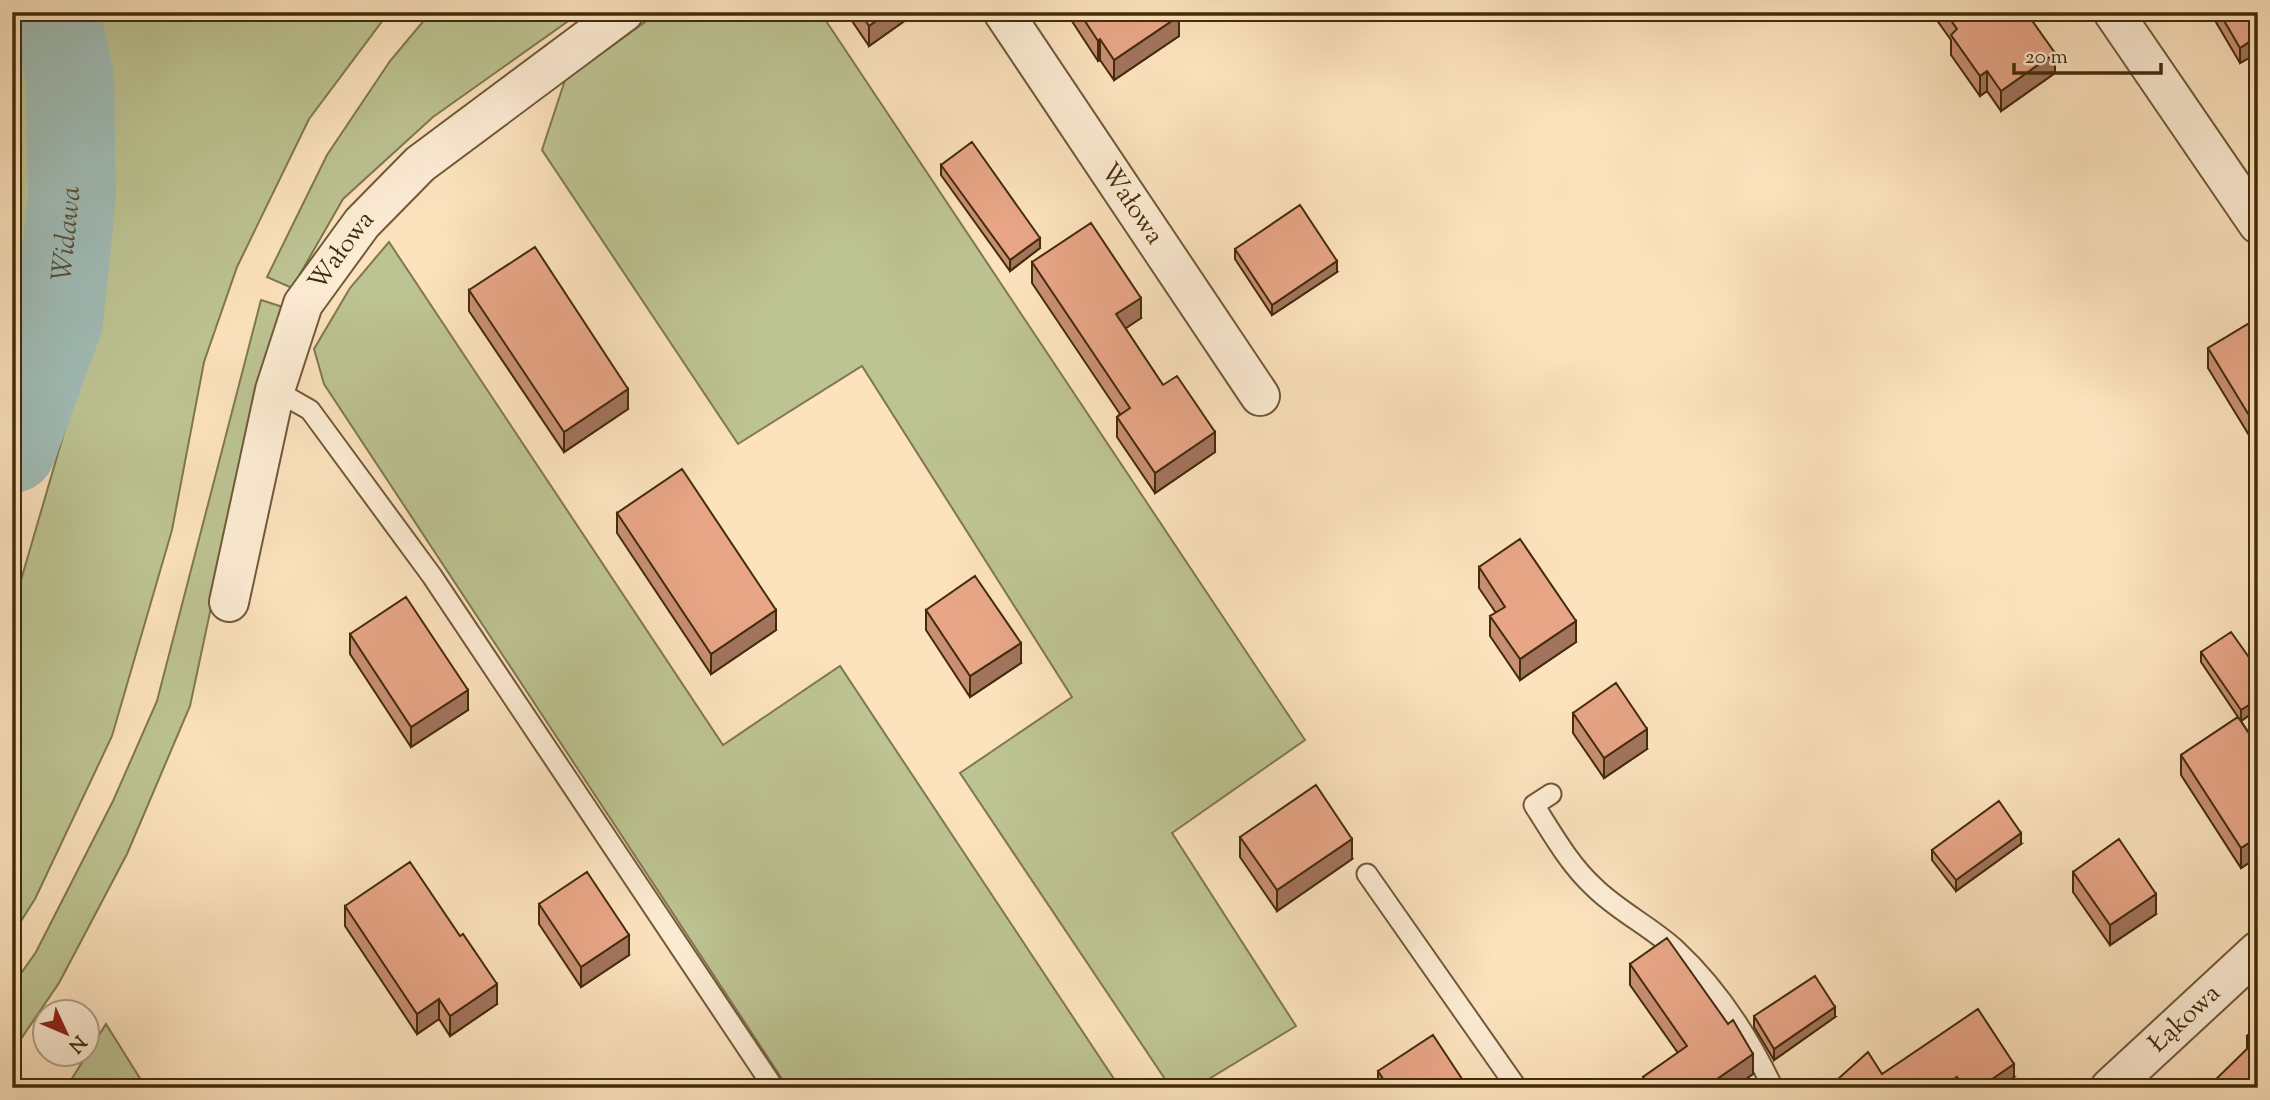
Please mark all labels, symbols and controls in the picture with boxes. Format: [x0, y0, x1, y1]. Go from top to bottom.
scale bar [2014, 32, 2162, 76]
text: 20 m [2025, 43, 2068, 73]
street label: Wałowa [1091, 156, 1172, 252]
water label: Widawa [43, 186, 92, 283]
street label: Wałowa [300, 202, 383, 299]
street label: Łąkowa [2141, 976, 2229, 1062]
north arrow [32, 998, 102, 1068]
text: N [61, 1028, 91, 1058]

